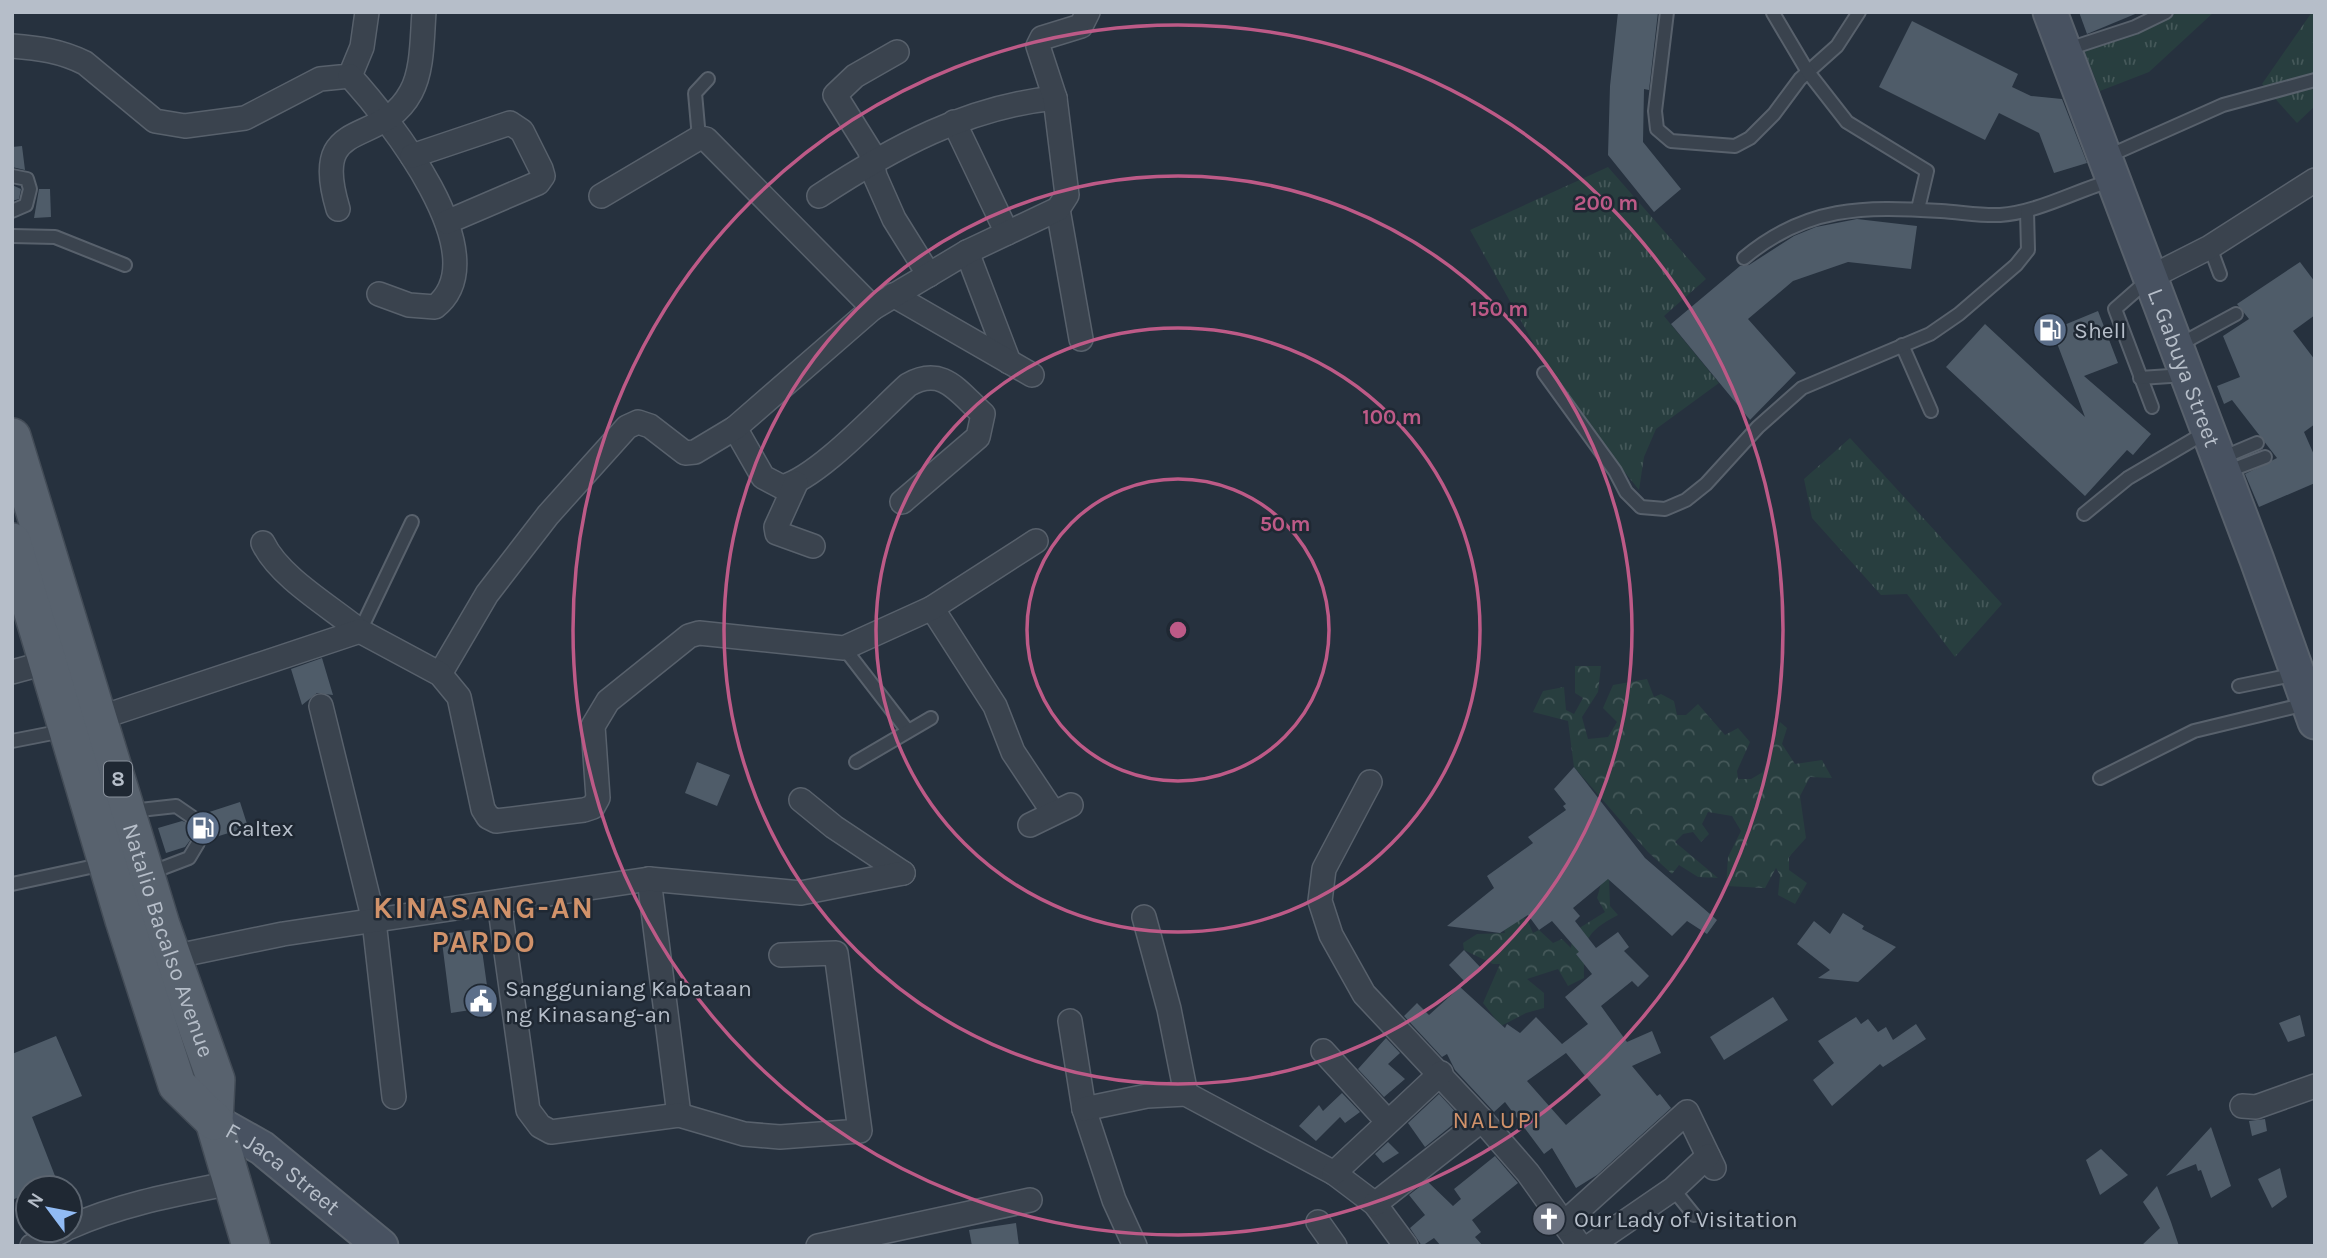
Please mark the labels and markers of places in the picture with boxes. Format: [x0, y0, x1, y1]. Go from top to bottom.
fuel station icon: Shell [2031, 311, 2069, 349]
place label: Shell [2074, 317, 2126, 344]
centre of rings [1166, 618, 1190, 642]
fuel station icon: Caltex [184, 809, 222, 847]
place label: Caltex [228, 815, 294, 842]
place label: Sangguniang Kabataan ng Kinasang-an [505, 975, 752, 1028]
public building icon: Sangguniang Kabataan ng Kinasang-an [462, 982, 500, 1020]
church icon: Our Lady of Visitation [1530, 1200, 1568, 1238]
place label: Our Lady of Visitation [1574, 1206, 1798, 1233]

